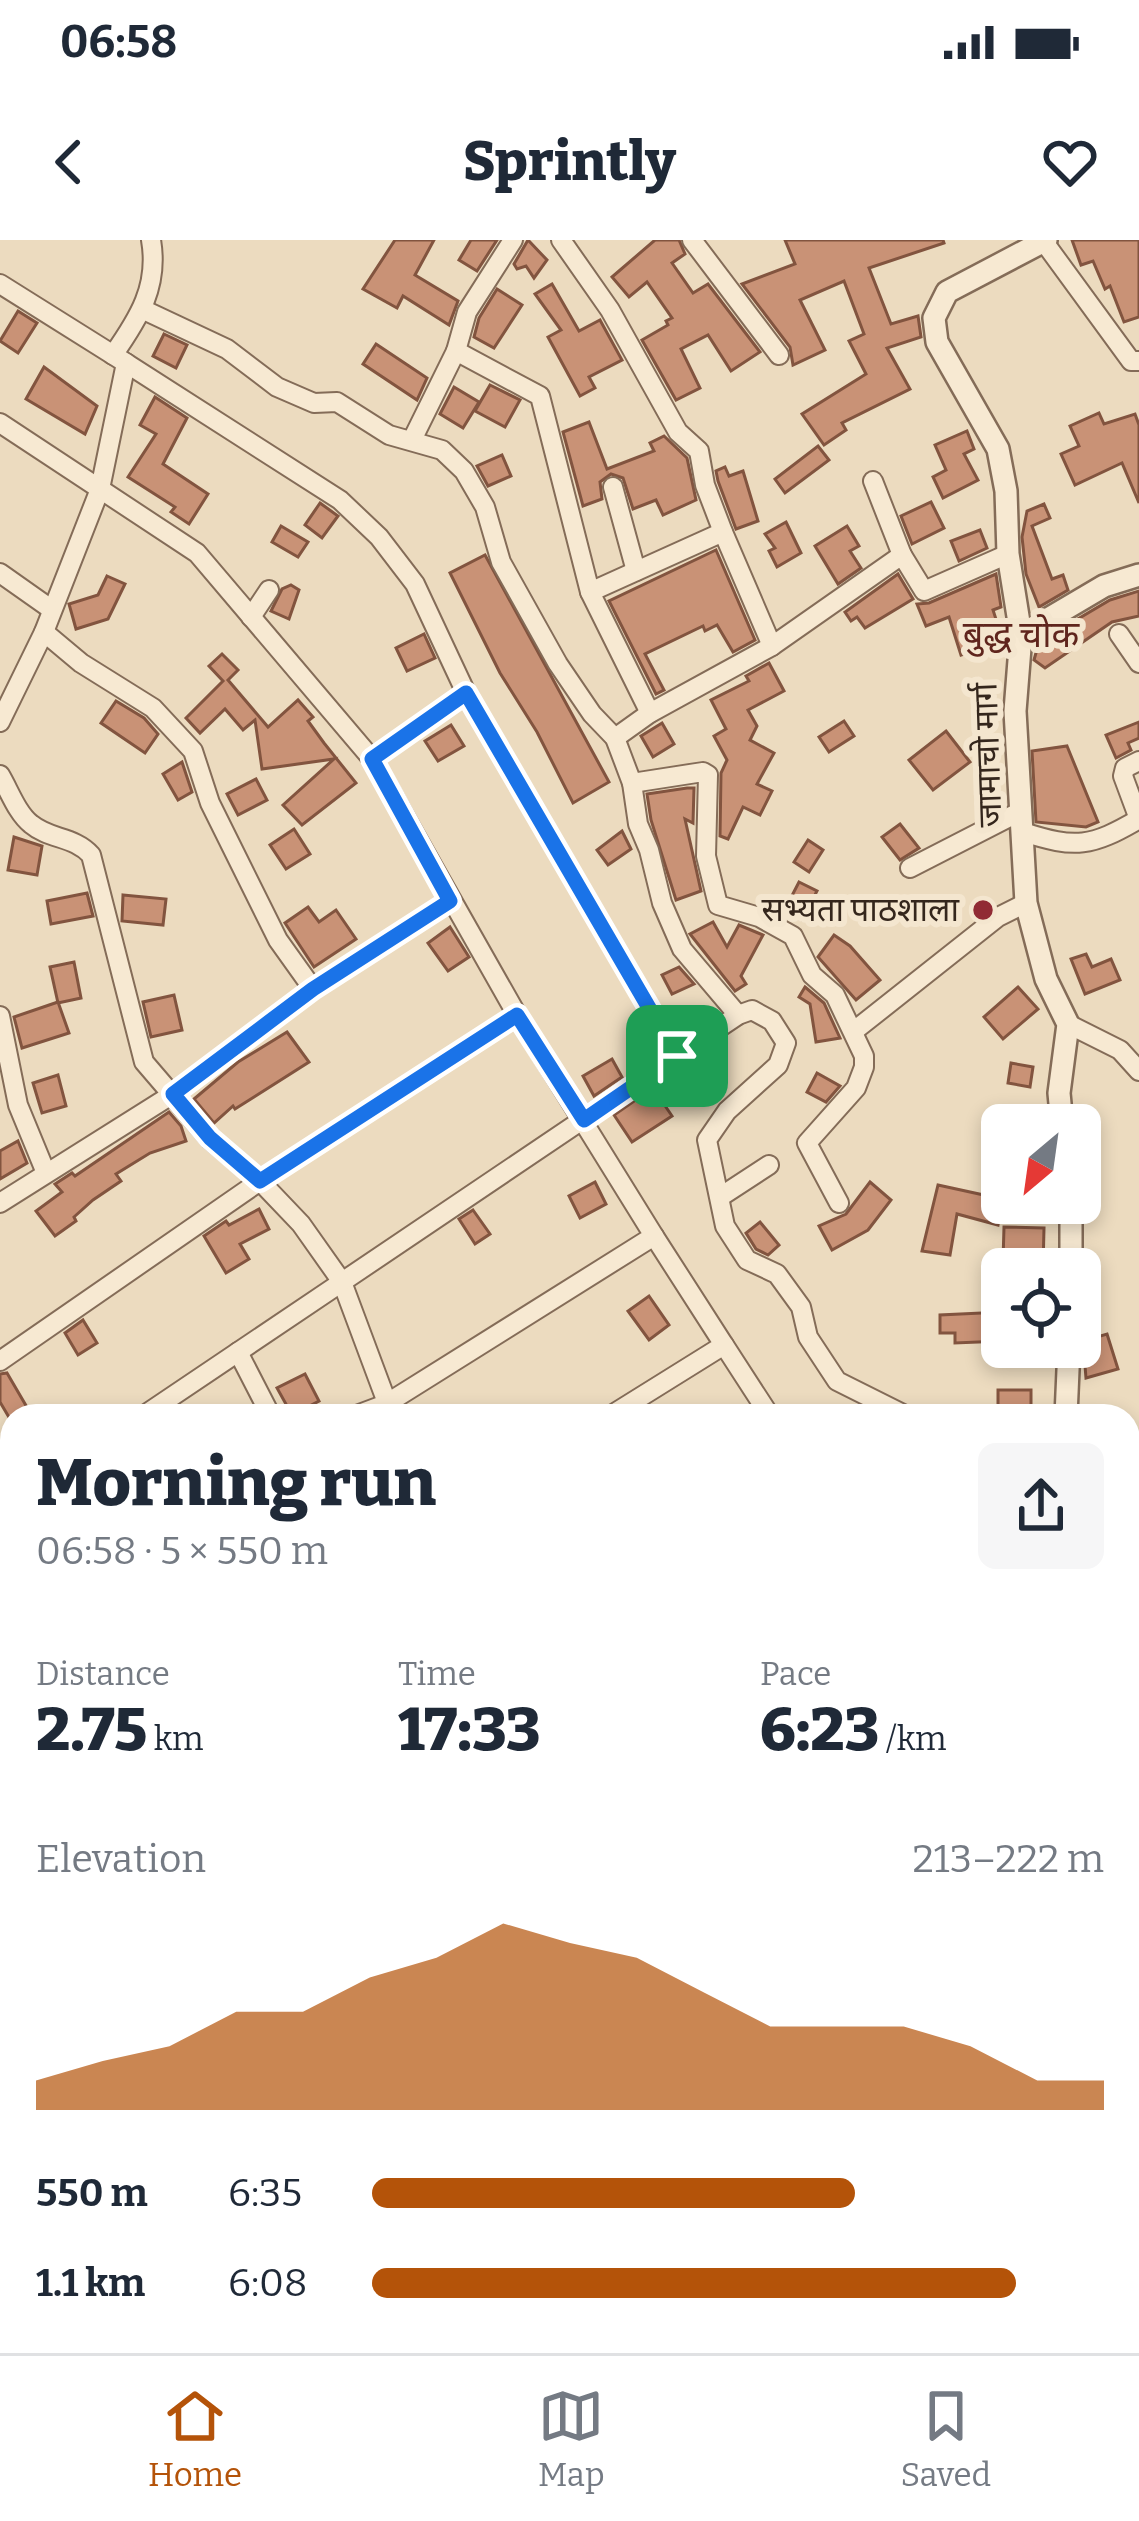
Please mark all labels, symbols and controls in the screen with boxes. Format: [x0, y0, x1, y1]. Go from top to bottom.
text: 06:58 [60, 15, 177, 69]
icon: back [36, 129, 102, 195]
icon: heart [1037, 129, 1103, 195]
text: Sprintly [463, 130, 676, 194]
district label: बुद्ध चोक [963, 613, 1081, 657]
street label: जामाचो मार्ग [965, 681, 1011, 828]
place label: सभ्यता पाठशाला [761, 890, 960, 930]
marker: सभ्यता पाठशाला [970, 897, 996, 923]
pin [626, 1005, 728, 1107]
icon: arrive [644, 1023, 710, 1089]
north arrow [981, 1104, 1101, 1224]
map controls [981, 1104, 1101, 1368]
button: locate [981, 1248, 1101, 1368]
text: Morning run [36, 1443, 436, 1522]
button: share [978, 1443, 1104, 1569]
text: 06:58 · 5 × 550 m [36, 1528, 328, 1574]
text: Distance [36, 1654, 170, 1694]
text: Time [398, 1654, 476, 1694]
text: Pace [760, 1654, 831, 1694]
text: 2.75 [36, 1694, 147, 1766]
text: 17:33 [398, 1694, 540, 1766]
text: 6:23 [760, 1694, 879, 1766]
text: km [147, 1719, 203, 1759]
text: /km [879, 1719, 946, 1759]
text: Elevation [36, 1836, 206, 1882]
text: 213–222 m [913, 1836, 1104, 1882]
text: 550 m [36, 2170, 148, 2216]
text: 6:35 [228, 2170, 302, 2216]
text: 1.1 km [36, 2260, 145, 2306]
text: 6:08 [228, 2260, 308, 2306]
tab: Home [148, 2383, 242, 2495]
tab: Map [538, 2383, 605, 2495]
tab: Saved [900, 2383, 991, 2495]

